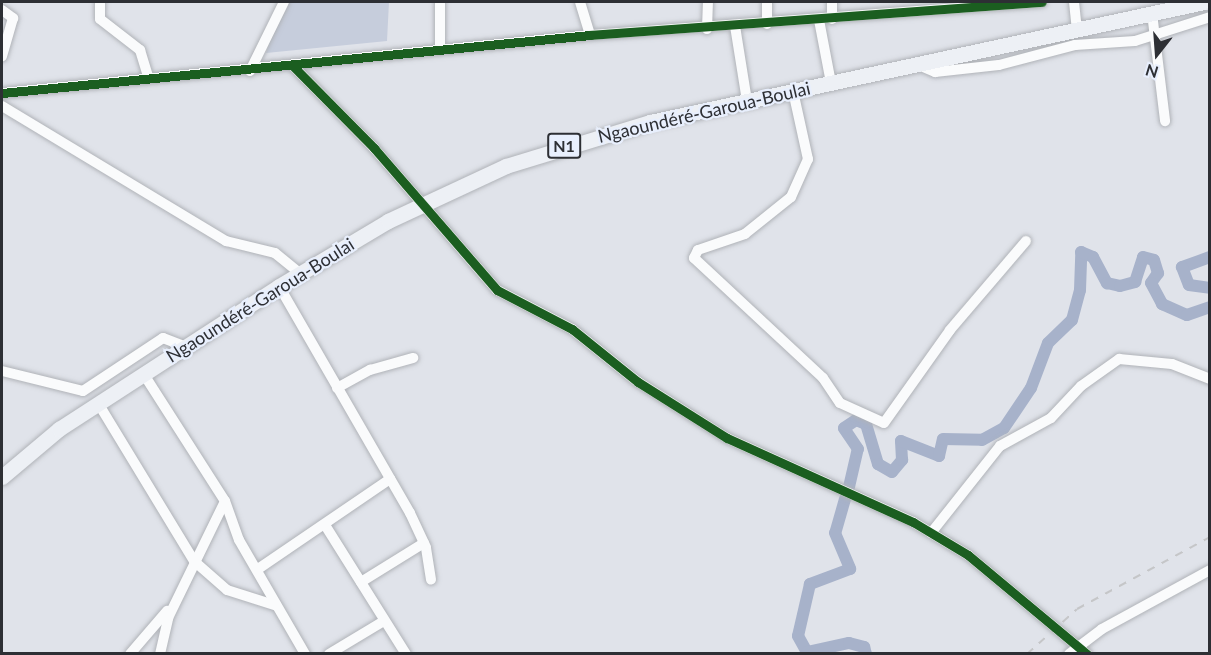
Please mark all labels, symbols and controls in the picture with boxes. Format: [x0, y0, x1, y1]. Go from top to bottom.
north arrow [1127, 24, 1187, 84]
text: N [1143, 61, 1160, 83]
street label: Ngaoundéré-Garoua-Boulai [596, 77, 812, 147]
road number: N1 [546, 133, 582, 159]
street label: Ngaoundéré-Garoua-Boulai [162, 233, 358, 367]

